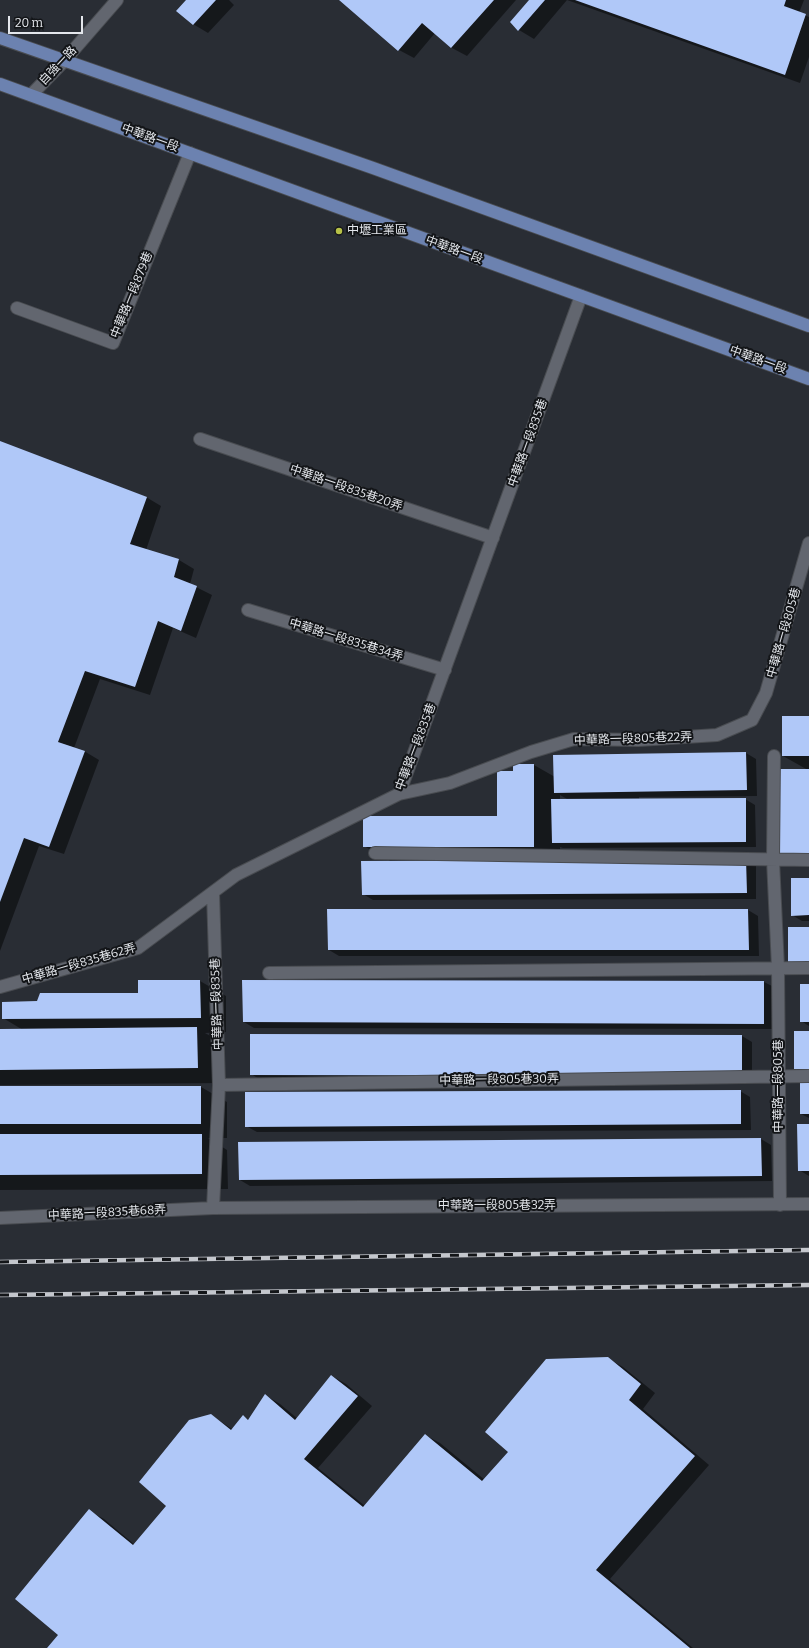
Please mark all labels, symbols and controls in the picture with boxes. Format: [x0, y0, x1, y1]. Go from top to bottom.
scale bar [10, 8, 85, 34]
text: 20 m [15, 16, 43, 30]
street label: 自強一路 [36, 44, 80, 88]
street label: 中華路一段 [119, 121, 181, 155]
place label: 中壢工業區 [347, 224, 407, 238]
marker: 中壢工業區 [334, 226, 344, 236]
street label: 中華路一段 [423, 233, 485, 267]
street label: 中華路一段879巷 [108, 250, 156, 340]
street label: 中華路一段 [727, 343, 789, 377]
street label: 中華路一段835巷 [505, 397, 551, 489]
street label: 中華路一段835巷20弄 [288, 462, 404, 514]
street label: 中華路一段805巷 [764, 586, 804, 680]
street label: 中華路一段835巷34弄 [287, 616, 405, 664]
street label: 中華路一段835巷 [393, 701, 439, 793]
street label: 中華路一段805巷22弄 [574, 730, 692, 748]
street label: 中華路一段835巷62弄 [20, 941, 138, 987]
street label: 中華路一段835巷 [208, 958, 226, 1050]
street label: 中華路一段805巷 [772, 1039, 786, 1133]
street label: 中華路一段805巷30弄 [439, 1072, 559, 1088]
street label: 中華路一段805巷32弄 [438, 1199, 556, 1213]
street label: 中華路一段835巷68弄 [47, 1203, 167, 1223]

